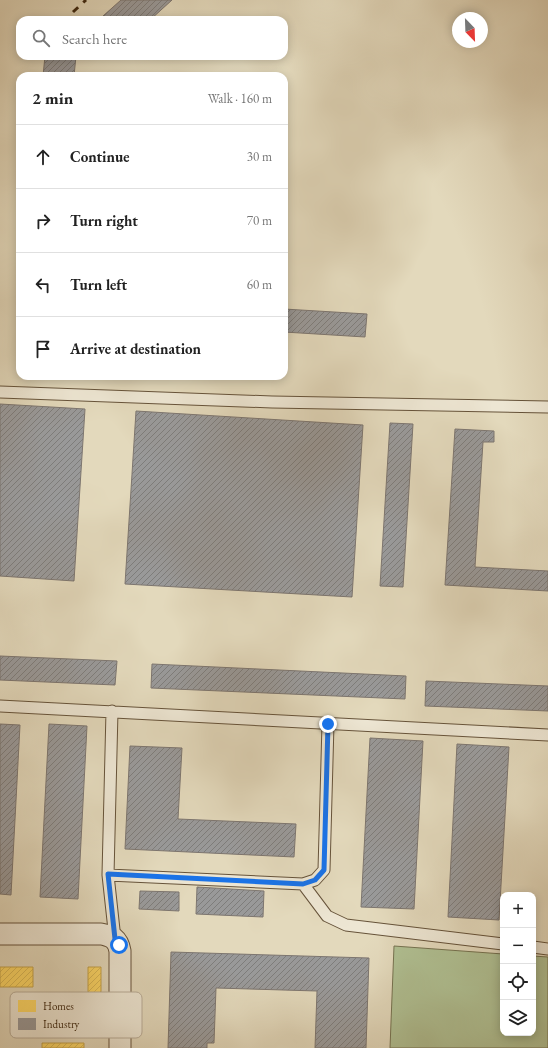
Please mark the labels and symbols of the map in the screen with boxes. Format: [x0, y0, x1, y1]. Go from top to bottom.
north arrow [452, 12, 488, 48]
route end [319, 715, 337, 733]
route start [110, 936, 128, 954]
legend [10, 992, 142, 1038]
text: Homes [43, 999, 74, 1013]
text: Industry [43, 1017, 80, 1031]

